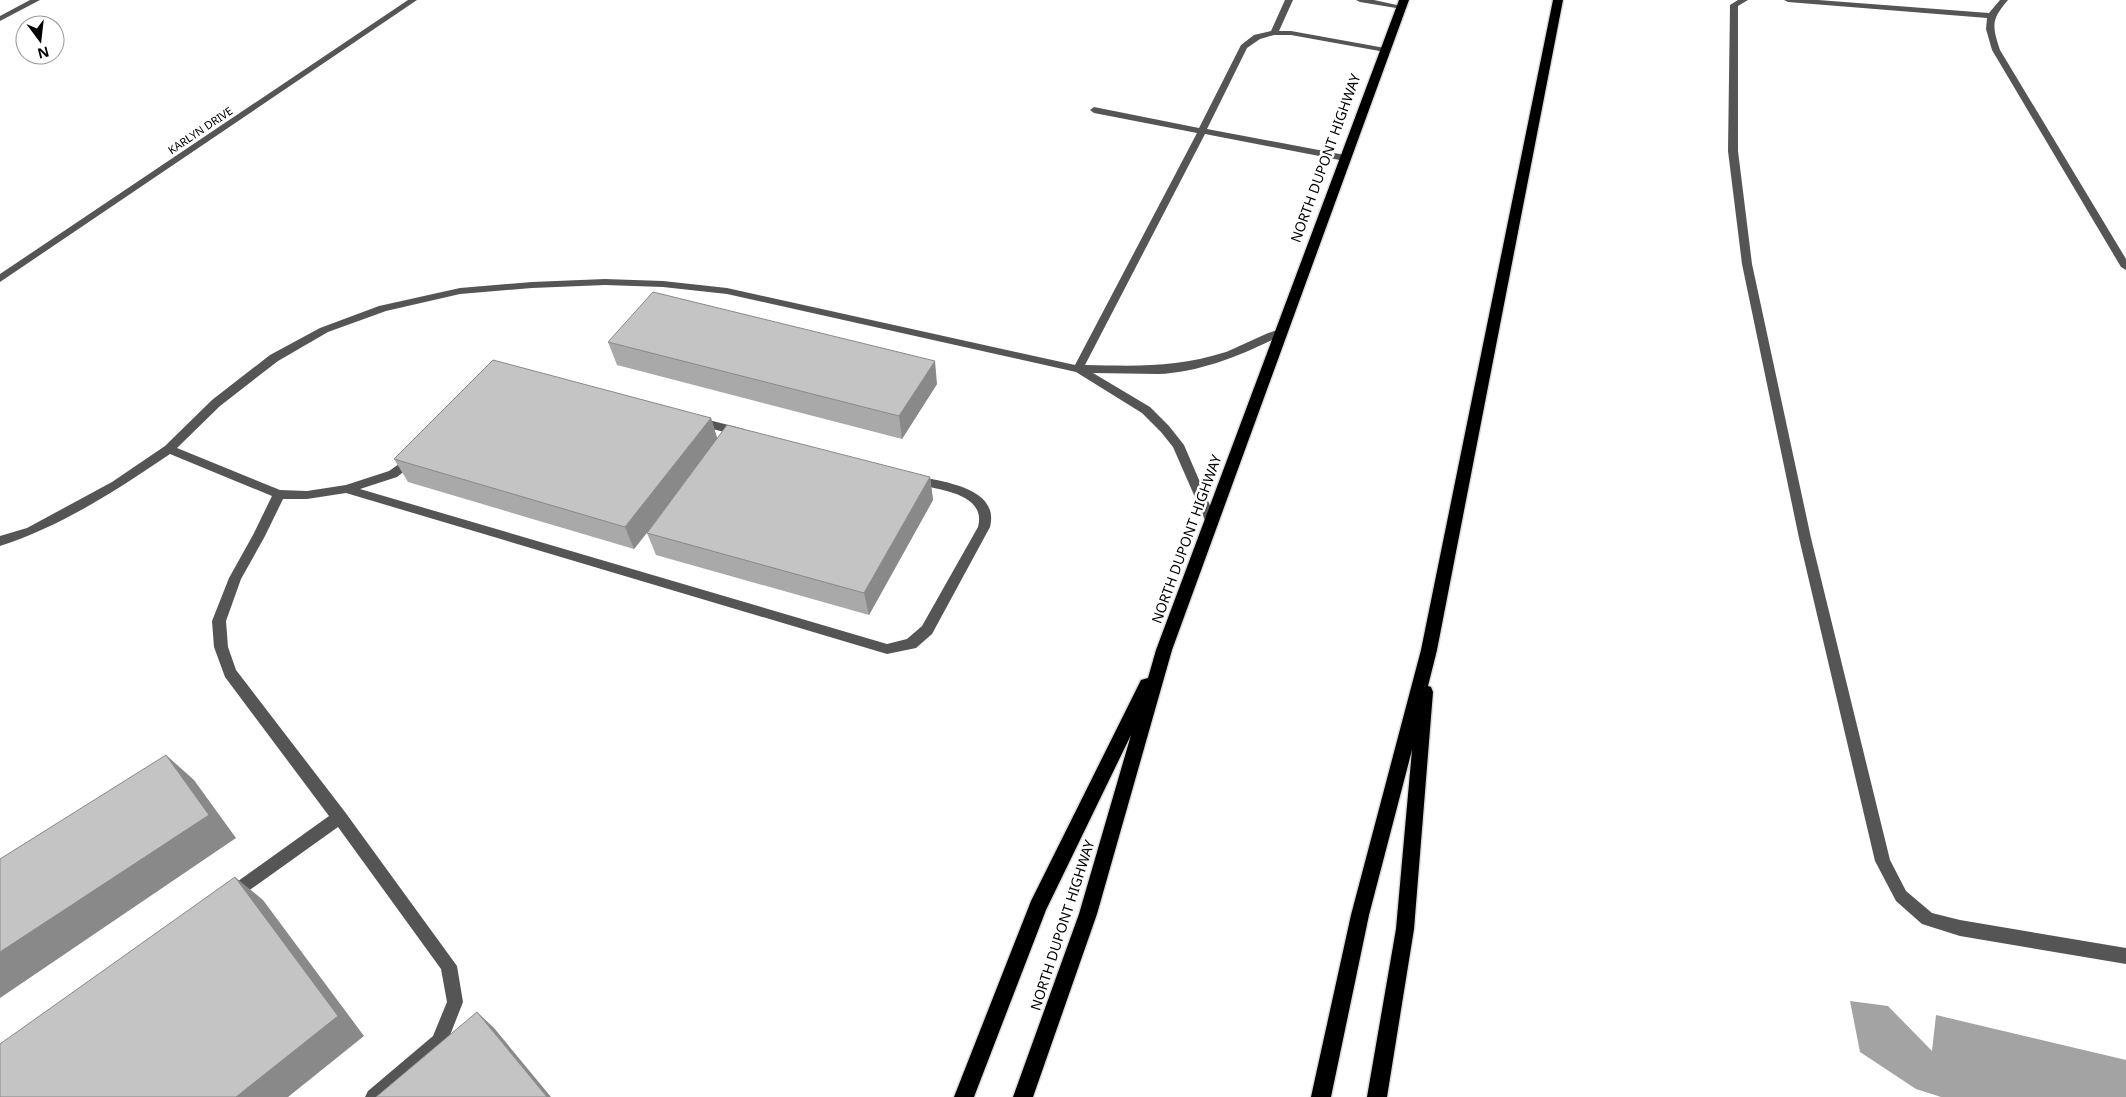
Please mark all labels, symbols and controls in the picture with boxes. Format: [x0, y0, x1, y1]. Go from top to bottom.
north arrow [15, 15, 65, 65]
text: N [36, 42, 51, 64]
street label: NORTH DUPONT HIGHWAY [1286, 71, 1364, 245]
street label: KARLYN DRIVE [165, 103, 235, 157]
street label: NORTH DUPONT HIGHWAY [1147, 452, 1225, 626]
street label: NORTH DUPONT HIGHWAY [1025, 837, 1099, 1013]

